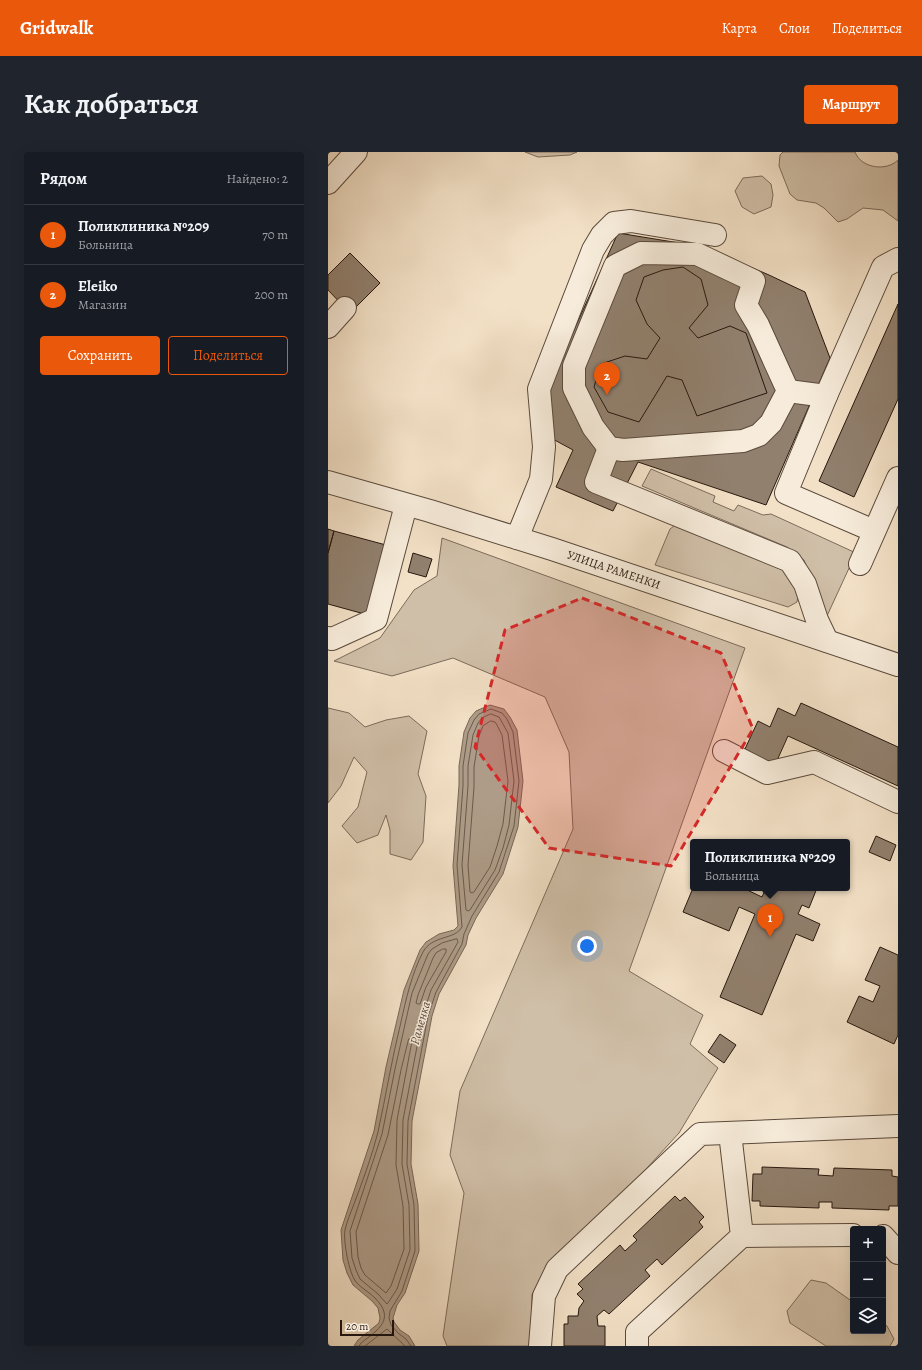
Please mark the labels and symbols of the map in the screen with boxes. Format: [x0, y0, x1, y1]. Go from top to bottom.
pin: 2 [594, 362, 620, 395]
street label: УЛИЦА РАМЕНКИ [565, 547, 663, 593]
pin: 1 [757, 904, 783, 937]
your location [577, 936, 597, 956]
water label: Раменка [406, 999, 434, 1047]
scale bar [340, 1318, 394, 1337]

